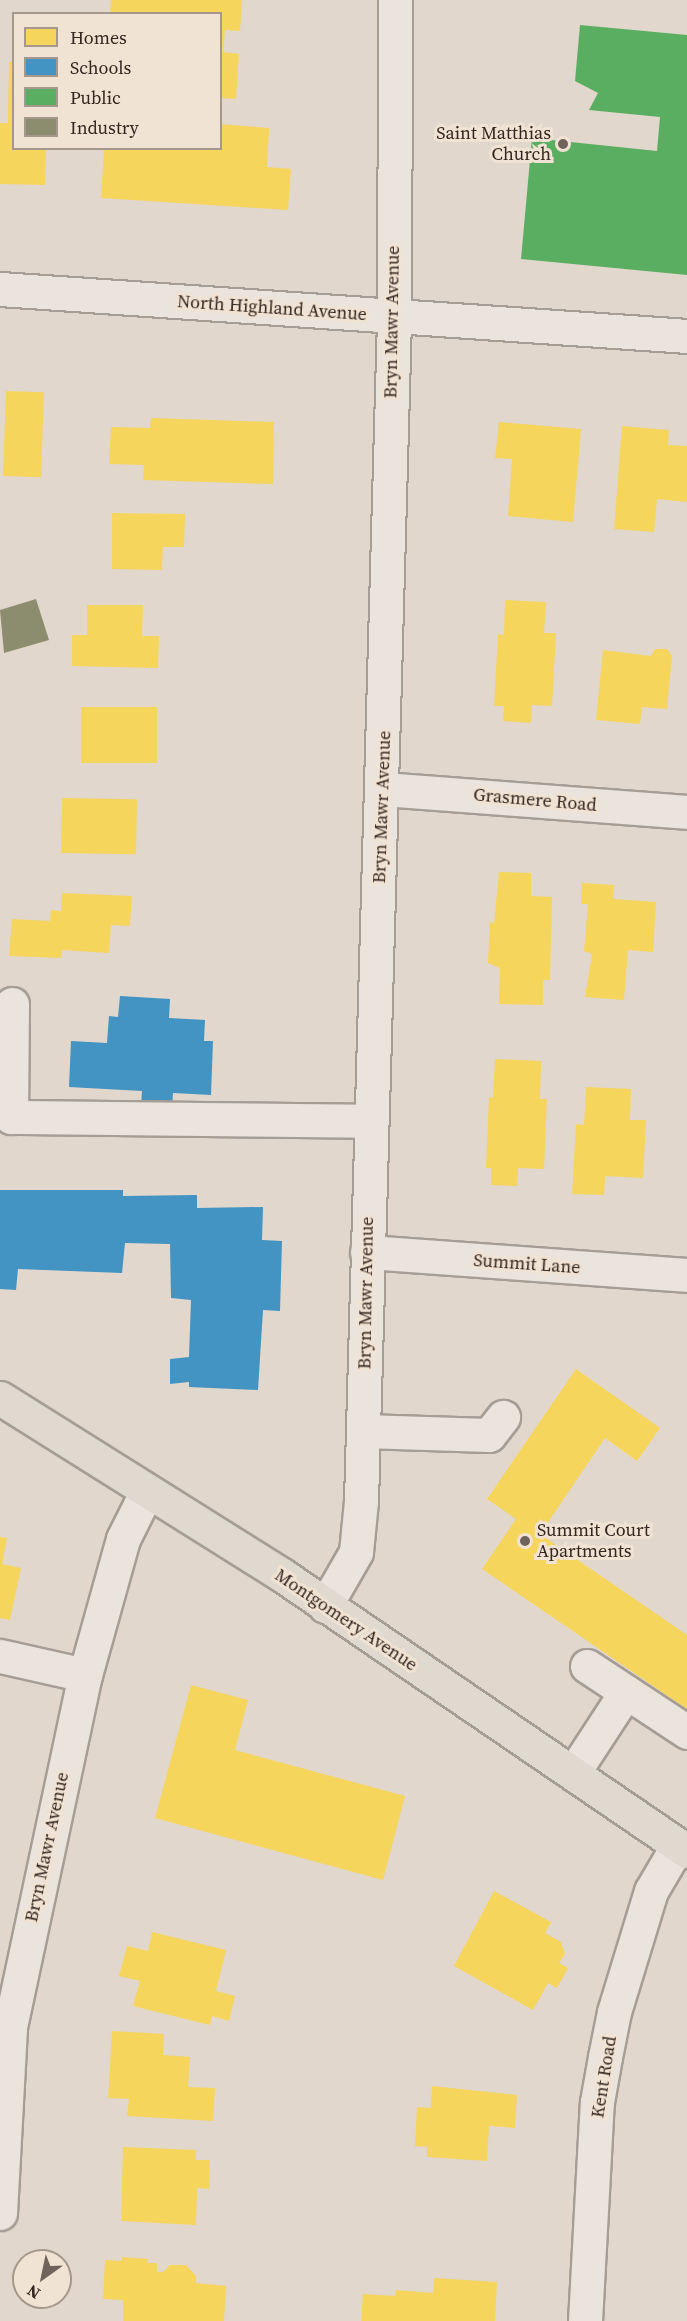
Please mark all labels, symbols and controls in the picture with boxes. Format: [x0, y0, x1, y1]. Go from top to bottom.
legend [12, 12, 222, 150]
text: Homes [70, 25, 127, 50]
text: Schools [70, 55, 131, 80]
text: Public [70, 85, 121, 110]
text: Industry [70, 115, 139, 140]
place label: Saint Matthias Church [436, 123, 551, 166]
marker: Saint Matthias Church [556, 137, 570, 151]
street label: Bryn Mawr Avenue [380, 245, 404, 399]
street label: North Highland Avenue [177, 291, 367, 325]
street label: Bryn Mawr Avenue [369, 730, 395, 884]
street label: Grasmere Road [472, 784, 598, 816]
street label: Bryn Mawr Avenue [354, 1216, 378, 1370]
street label: Summit Lane [473, 1249, 581, 1279]
place label: Summit Court Apartments [537, 1520, 650, 1562]
marker: Summit Court Apartments [518, 1534, 532, 1548]
street label: Montgomery Avenue [271, 1564, 421, 1676]
street label: Bryn Mawr Avenue [21, 1770, 73, 1924]
street label: Kent Road [587, 2035, 621, 2119]
north arrow [12, 2249, 72, 2309]
text: N [22, 2280, 44, 2305]

